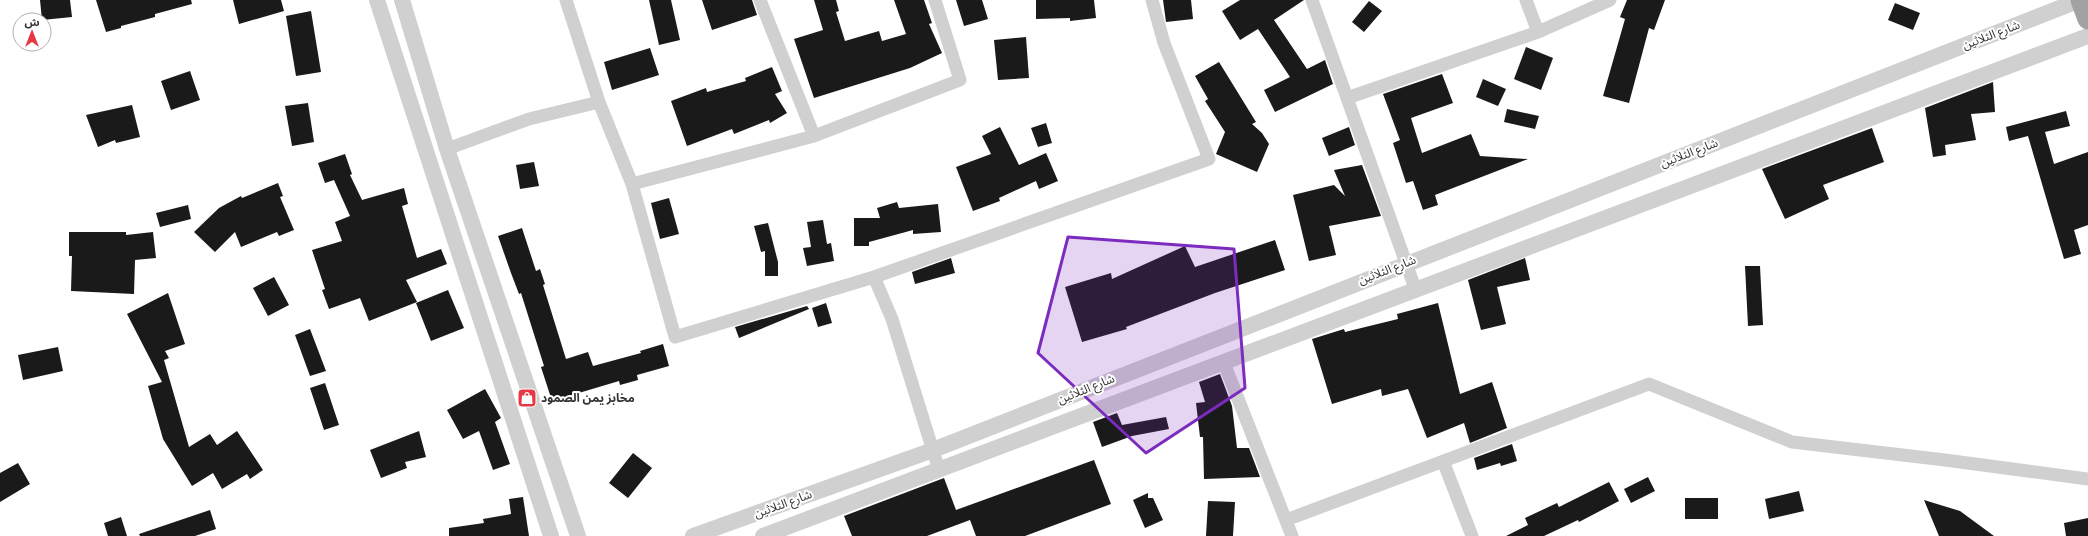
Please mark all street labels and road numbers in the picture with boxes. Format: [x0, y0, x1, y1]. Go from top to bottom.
street label: شارع الثلاثين [1960, 17, 2023, 54]
street label: شارع الثلاثين [1658, 135, 1721, 172]
street label: شارع الثلاثين [1356, 252, 1419, 289]
street label: شارع الثلاثين [1055, 370, 1117, 409]
street label: شارع الثلاثين [752, 486, 815, 523]

